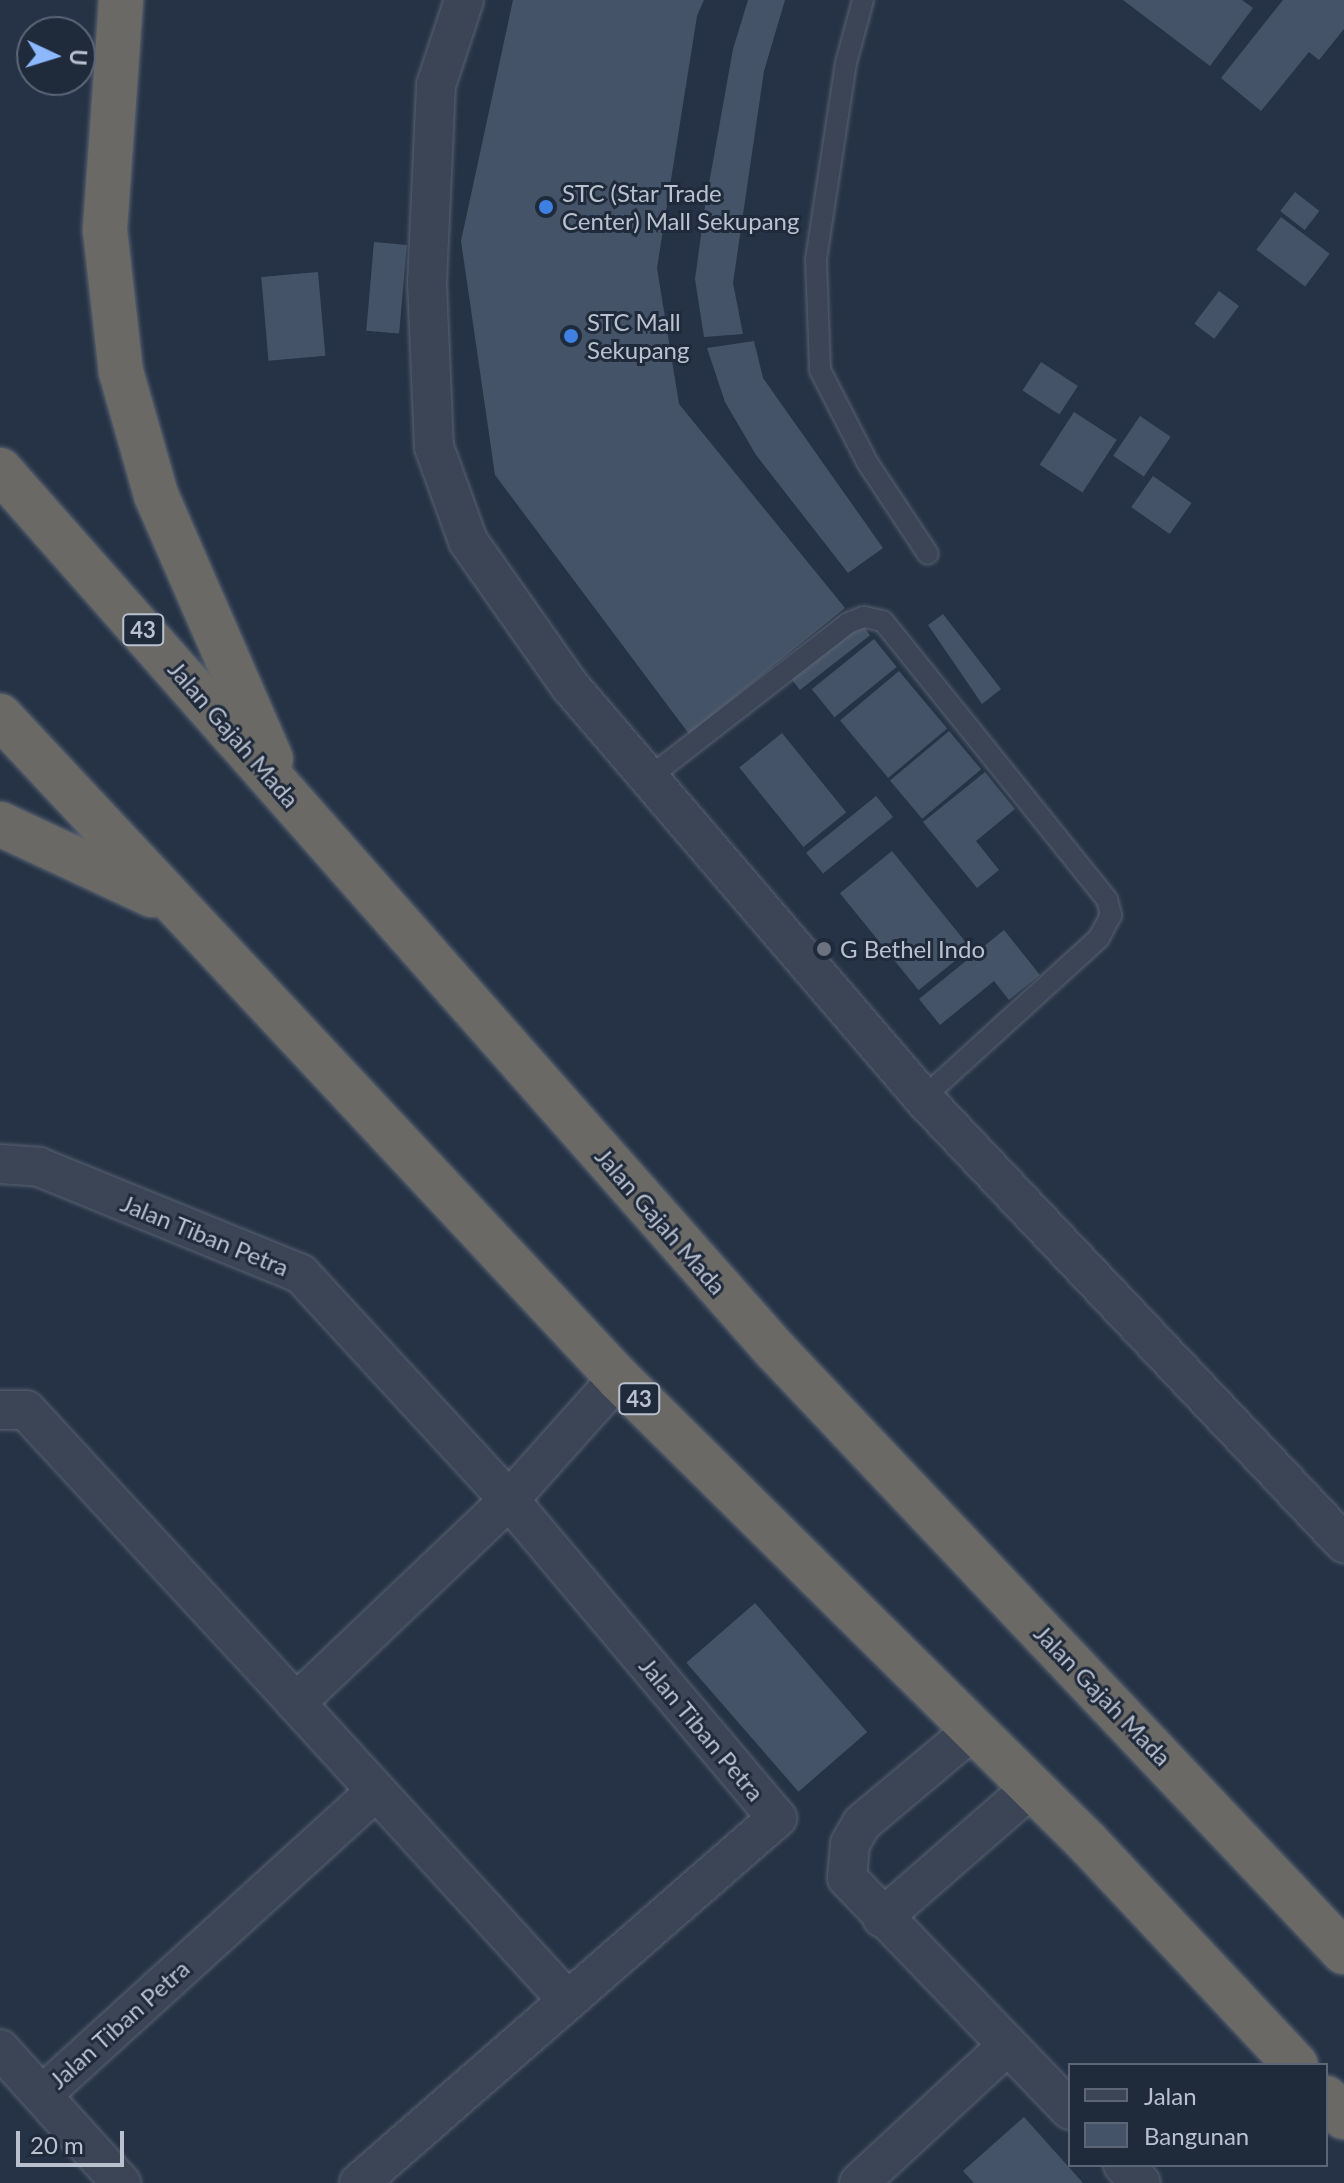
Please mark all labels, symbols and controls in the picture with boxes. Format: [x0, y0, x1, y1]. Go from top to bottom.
north arrow [16, 16, 96, 96]
text: U [64, 48, 92, 67]
place label: STC (Star Trade Center) Mall Sekupang [562, 179, 799, 235]
marker: STC (Star Trade Center) Mall Sekupang [537, 198, 555, 216]
place label: STC Mall Sekupang [587, 308, 689, 364]
marker: STC Mall Sekupang [562, 327, 580, 345]
road number: 43 [121, 612, 165, 648]
street label: Jalan Gajah Mada [163, 655, 305, 813]
place label: G Bethel Indo [840, 935, 985, 963]
marker: G Bethel Indo [815, 940, 833, 958]
street label: Jalan Gajah Mada [590, 1142, 732, 1300]
street label: Jalan Tiban Petra [117, 1188, 293, 1282]
road number: 43 [617, 1381, 661, 1417]
street label: Jalan Gajah Mada [1029, 1619, 1177, 1771]
street label: Jalan Tiban Petra [633, 1651, 771, 1807]
street label: Jalan Tiban Petra [43, 1953, 195, 2095]
legend [1068, 2063, 1328, 2167]
text: Jalan [1144, 2081, 1197, 2110]
scale bar [20, 2115, 128, 2165]
text: Bangunan [1144, 2121, 1249, 2150]
text: 20 m [30, 2130, 84, 2159]

